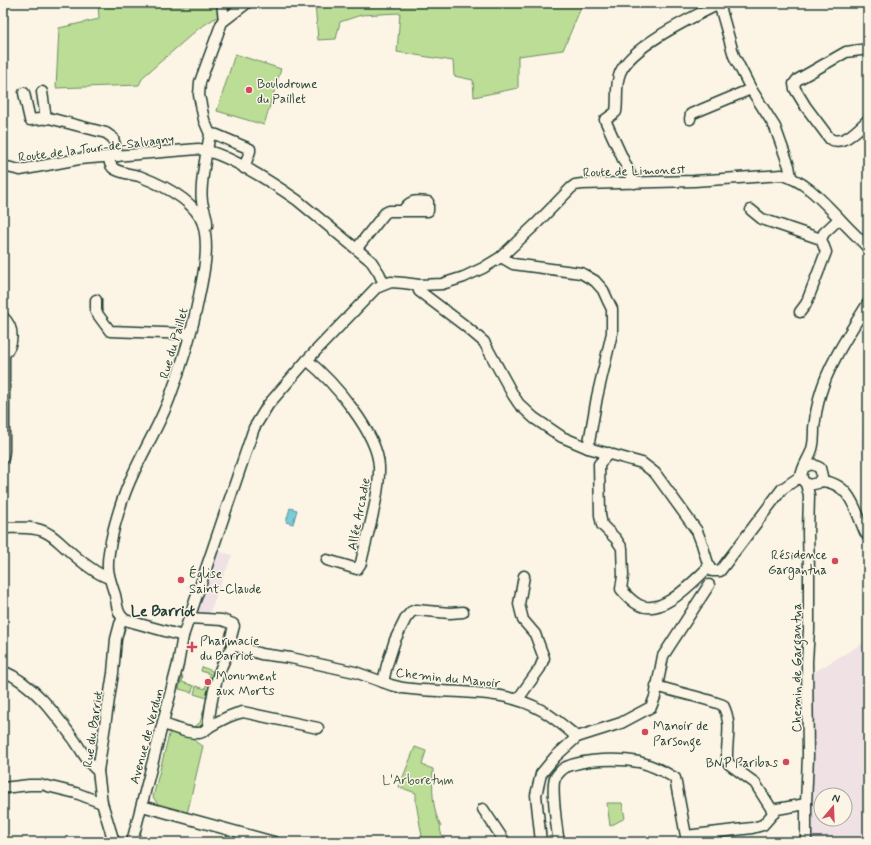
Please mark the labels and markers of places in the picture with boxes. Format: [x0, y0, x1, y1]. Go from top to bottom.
place label: Boulodrome du Paillet [257, 76, 317, 108]
marker: Boulodrome du Paillet [244, 85, 254, 95]
place label: Résidence Gargantua [768, 547, 827, 580]
marker: Résidence Gargantua [830, 556, 840, 566]
place label: Église Saint-Claude [189, 565, 262, 598]
marker: Église Saint-Claude [176, 575, 186, 585]
place label: Pharmacie du Barriot [200, 633, 259, 665]
marker: Pharmacie du Barriot [187, 642, 197, 652]
place label: Monument aux Morts [216, 668, 277, 700]
marker: Monument aux Morts [203, 677, 213, 687]
place label: Manoir de Parsonge [653, 718, 709, 752]
marker: Manoir de Parsonge [640, 727, 650, 737]
place label: BNP Paribas [706, 755, 778, 772]
marker: BNP Paribas [781, 757, 791, 767]

